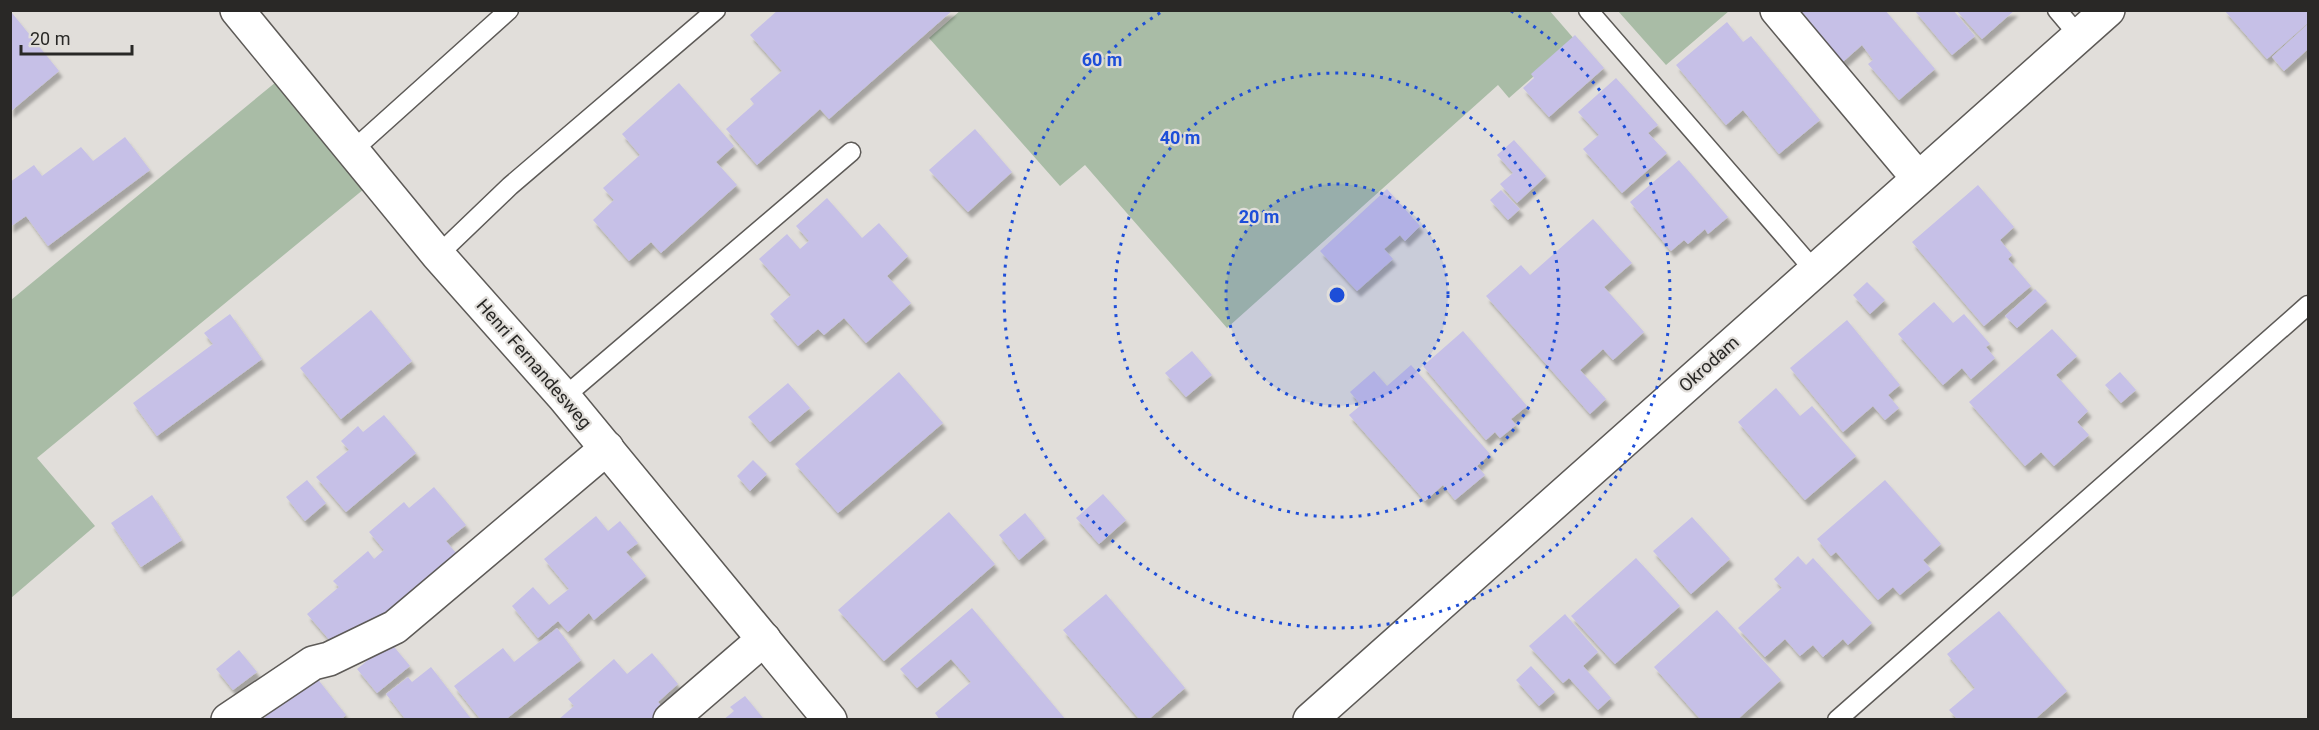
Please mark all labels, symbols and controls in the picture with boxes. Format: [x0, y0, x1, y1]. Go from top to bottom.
scale bar [21, 18, 132, 56]
text: 20 m [30, 28, 70, 49]
text: 60 m [1082, 49, 1122, 70]
text: 40 m [1160, 127, 1200, 148]
text: 20 m [1239, 206, 1279, 227]
centre of rings [1327, 285, 1347, 305]
street label: Henri Fernandesweg [472, 295, 596, 433]
street label: Okrodam [1674, 331, 1743, 396]

